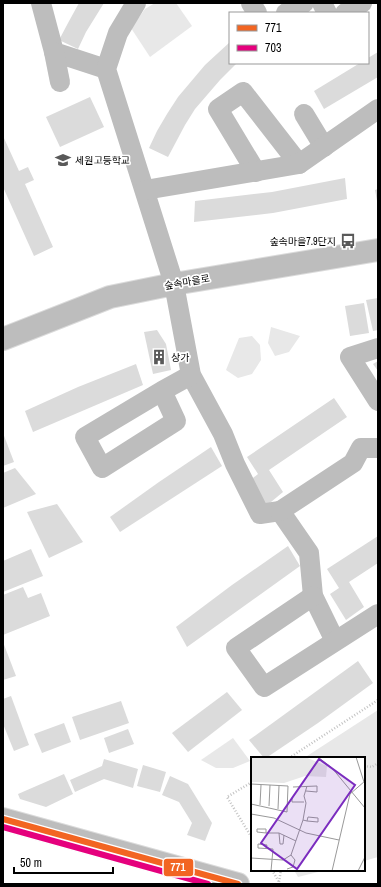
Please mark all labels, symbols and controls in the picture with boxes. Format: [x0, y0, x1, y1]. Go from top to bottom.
legend [229, 12, 369, 64]
text: 771 [265, 20, 282, 36]
text: 703 [265, 40, 281, 56]
school or university icon: 세원고등학교 [54, 151, 72, 169]
place label: 세원고등학교 [75, 154, 130, 167]
bus stop icon: 숲속마을7.9단지 [339, 232, 357, 250]
place label: 숲속마을7.9단지 [269, 235, 336, 248]
street label: 숲속마을로 [163, 272, 211, 292]
building icon: 상가 [150, 348, 168, 366]
place label: 상가 [171, 351, 189, 364]
inset map [251, 757, 365, 871]
scale bar [14, 849, 113, 875]
text: 50 m [20, 855, 42, 871]
line badge: 771 [163, 858, 194, 877]
text: 771 [170, 860, 186, 874]

